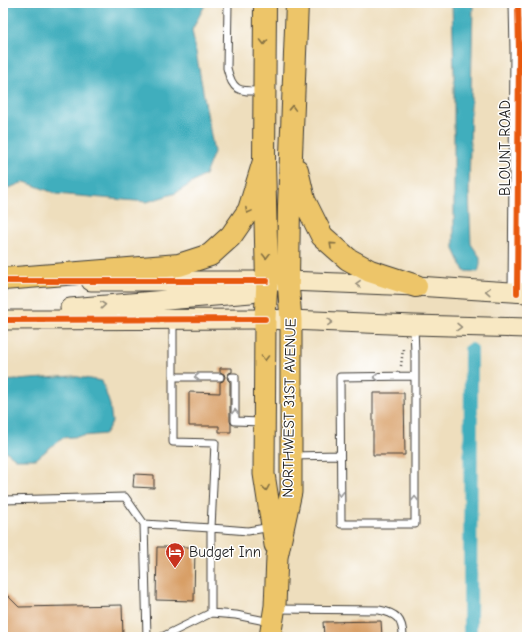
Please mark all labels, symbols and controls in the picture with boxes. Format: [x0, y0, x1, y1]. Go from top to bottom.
one-way arrow [260, 39, 268, 45]
street label: BLOUNT ROAD [496, 100, 514, 196]
one-way arrow [288, 105, 297, 111]
one-way arrow [245, 207, 252, 214]
one-way arrow [329, 242, 337, 249]
one-way arrow [262, 253, 270, 259]
one-way arrow [355, 279, 361, 288]
one-way arrow [485, 286, 491, 295]
one-way arrow [100, 301, 106, 310]
street label: NORTHWEST 31ST AVENUE [278, 318, 300, 498]
one-way arrow [327, 318, 333, 326]
one-way arrow [456, 322, 463, 331]
one-way arrow [261, 355, 269, 361]
one-way arrow [194, 373, 200, 381]
one-way arrow [373, 373, 379, 381]
one-way arrow [231, 409, 239, 415]
one-way arrow [261, 485, 270, 491]
one-way arrow [336, 491, 344, 497]
one-way arrow [411, 496, 419, 502]
hotel icon: Budget Inn [164, 541, 186, 569]
place label: Budget Inn [189, 543, 261, 561]

